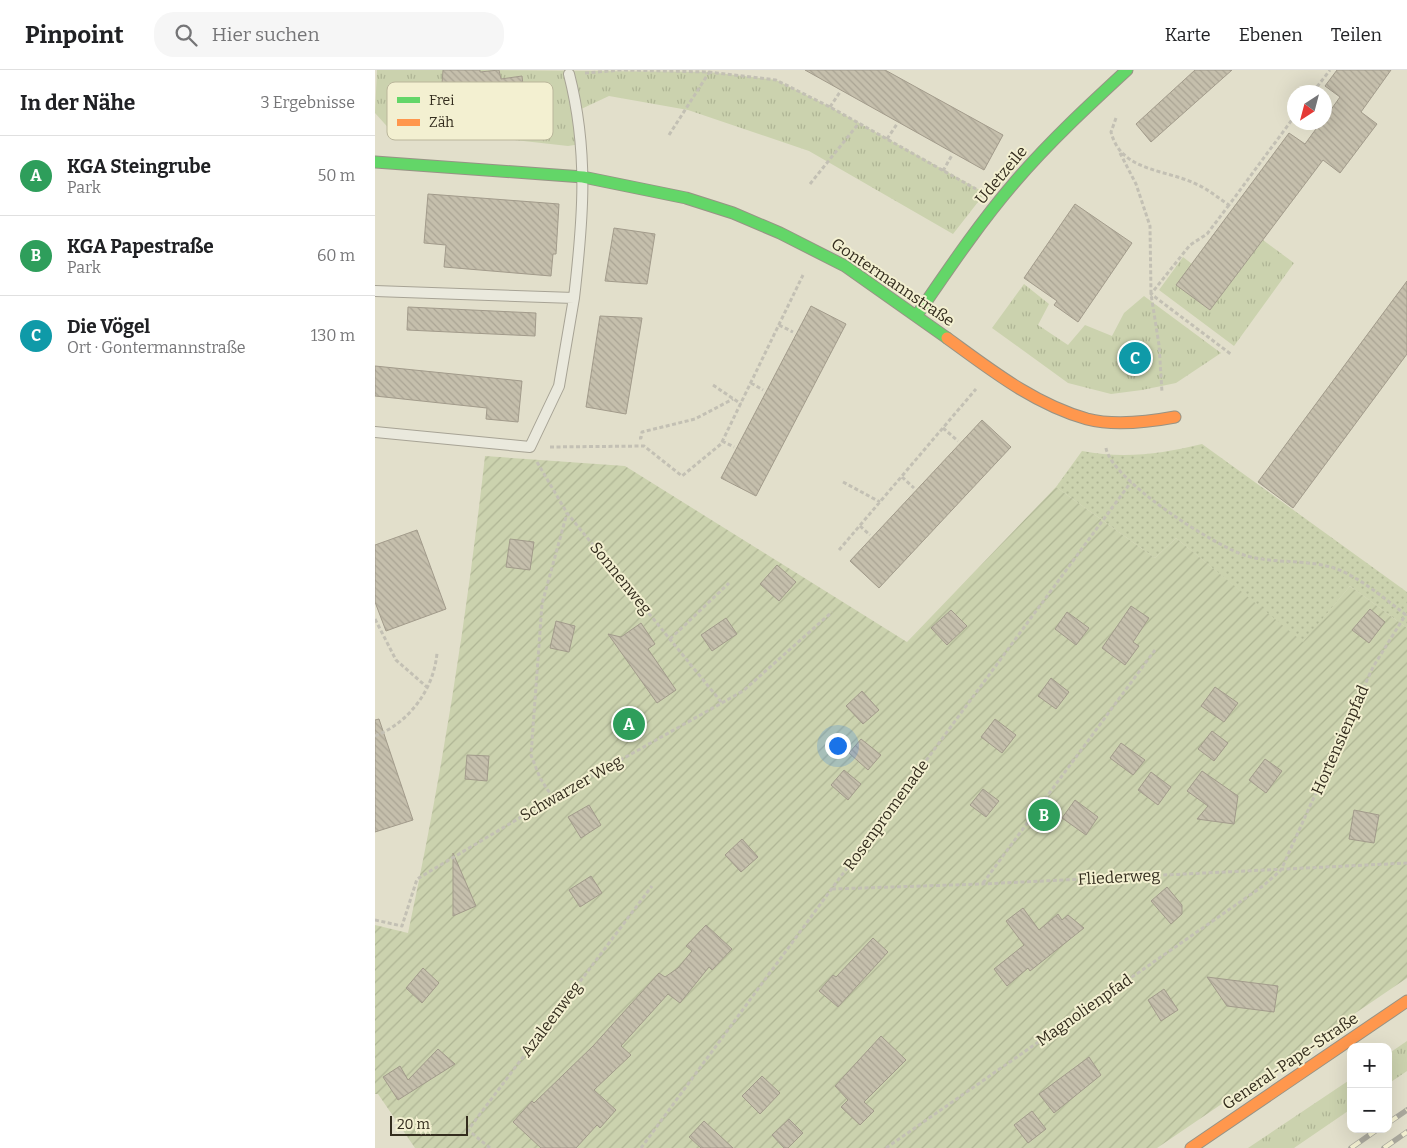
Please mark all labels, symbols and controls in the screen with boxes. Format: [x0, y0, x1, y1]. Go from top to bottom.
search box [154, 12, 504, 57]
text: Pinpoint [25, 21, 124, 49]
icon: search [172, 21, 200, 49]
text: Hier suchen [212, 23, 320, 46]
text: Karte [1165, 24, 1211, 46]
text: Ebenen [1239, 24, 1303, 46]
text: Teilen [1331, 24, 1382, 46]
legend [387, 82, 553, 140]
north arrow [1287, 85, 1332, 130]
text: In der Nähe [20, 90, 135, 116]
text: Frei [429, 92, 454, 109]
text: 3 Ergebnisse [260, 93, 355, 112]
text: Zäh [429, 114, 454, 131]
street label: Udetzeile [971, 142, 1031, 208]
text: KGA Steingrube [67, 155, 211, 178]
text: A [30, 166, 42, 185]
text: 50 m [318, 166, 355, 185]
text: Park [67, 178, 101, 197]
street label: Gontermannstraße [828, 234, 958, 330]
text: KGA Papestraße [67, 235, 214, 258]
text: B [31, 246, 41, 265]
text: 60 m [317, 246, 355, 265]
text: Park [67, 258, 101, 277]
text: Die Vögel [67, 315, 150, 338]
text: C [31, 326, 41, 345]
text: 130 m [311, 326, 355, 345]
text: Ort · Gontermannstraße [67, 338, 246, 357]
pin: C [1119, 339, 1151, 377]
street label: Sonnenweg [586, 538, 656, 618]
street label: Hortensienpfad [1307, 682, 1373, 798]
pin: A [613, 705, 645, 743]
your location [825, 733, 851, 759]
street label: Schwarzer Weg [517, 751, 625, 825]
street label: Rosenpromenade [839, 756, 933, 874]
pin: B [1028, 796, 1060, 834]
street label: Fliederweg [1077, 865, 1161, 889]
street label: Magnolienpfad [1033, 970, 1136, 1050]
street label: Azaleenweg [516, 978, 586, 1060]
street label: General-Pape-Straße [1219, 1008, 1361, 1114]
map controls [1347, 1043, 1392, 1133]
button: + [1347, 1043, 1392, 1088]
button: − [1347, 1088, 1392, 1133]
scale bar [390, 1113, 467, 1136]
text: 20 m [397, 1116, 430, 1133]

